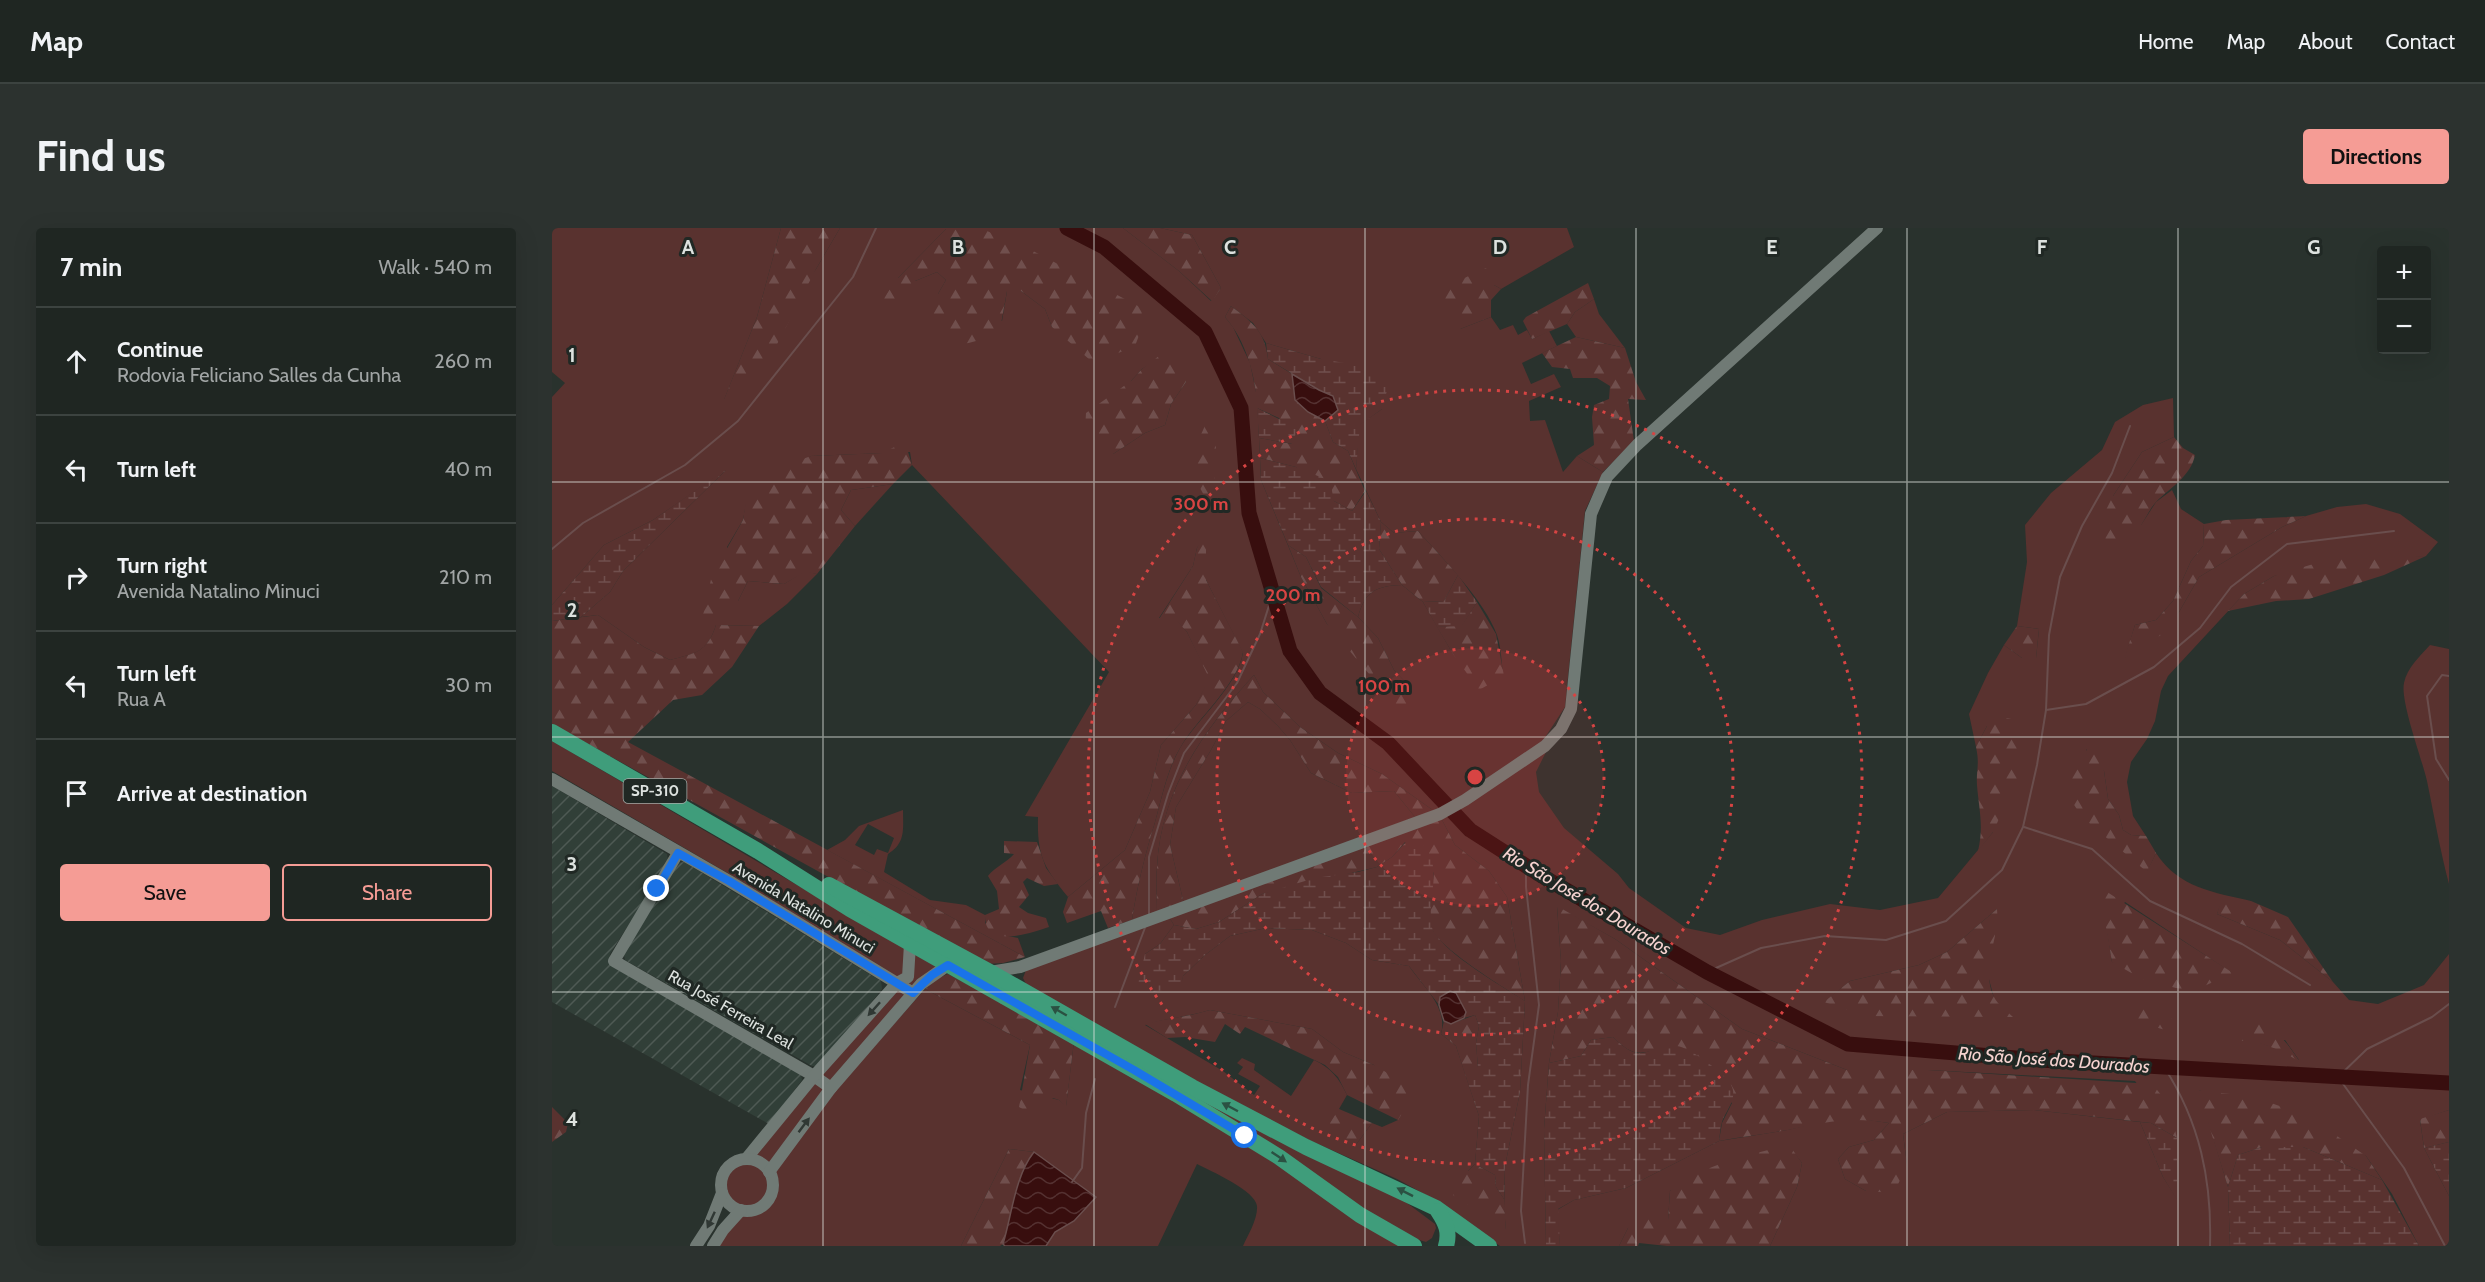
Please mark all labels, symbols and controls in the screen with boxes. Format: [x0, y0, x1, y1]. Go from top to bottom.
text: Map [30, 24, 83, 58]
text: Home [2138, 29, 2194, 54]
text: Map [2227, 29, 2265, 54]
text: About [2298, 29, 2352, 54]
text: Contact [2385, 29, 2455, 54]
button: Directions [2303, 129, 2449, 184]
text: Find us [36, 130, 165, 182]
text: A [682, 235, 695, 259]
text: B [952, 235, 964, 259]
text: C [1224, 235, 1236, 259]
text: D [1493, 235, 1507, 259]
text: E [1766, 235, 1778, 259]
text: F [2037, 235, 2048, 259]
text: G [2307, 235, 2321, 259]
map controls [2377, 246, 2431, 354]
button: + [2377, 246, 2431, 300]
text: 7 min [60, 251, 122, 283]
text: Walk · 540 m [378, 255, 492, 279]
button: − [2377, 300, 2431, 354]
text: Continue [117, 336, 203, 363]
text: 1 [568, 343, 576, 367]
icon: ahead [60, 345, 93, 378]
text: 260 m [434, 349, 492, 373]
text: Rodovia Feliciano Salles da Cunha [117, 363, 401, 387]
icon: left [60, 453, 93, 486]
text: Turn left [117, 456, 196, 483]
text: 40 m [444, 457, 492, 481]
text: 300 m [1174, 493, 1228, 515]
text: Turn right [117, 552, 207, 579]
icon: right [60, 561, 93, 594]
text: 210 m [439, 565, 492, 589]
text: Avenida Natalino Minuci [117, 579, 320, 603]
text: 200 m [1266, 584, 1320, 606]
text: 2 [567, 598, 577, 622]
text: Turn left [117, 660, 196, 687]
icon: left [60, 669, 93, 702]
text: 30 m [445, 673, 492, 697]
text: 100 m [1358, 675, 1410, 697]
text: Rua A [117, 687, 166, 711]
centre of rings [1465, 767, 1485, 787]
icon: arrive [60, 777, 93, 810]
road number: SP-310 [624, 779, 686, 803]
text: Arrive at destination [117, 780, 307, 807]
water label: Rio São José dos Dourados [1499, 842, 1675, 960]
text: 3 [567, 852, 577, 876]
street label: Avenida Natalino Minuci [729, 858, 878, 957]
button: Save [60, 864, 270, 921]
button: Share [282, 864, 492, 921]
route end [643, 875, 669, 901]
street label: Rua José Ferreira Leal [665, 966, 797, 1053]
one-way arrow [867, 1001, 881, 1016]
one-way arrow [1051, 1007, 1068, 1017]
water label: Rio São José dos Dourados [1958, 1042, 2150, 1078]
one-way arrow [1221, 1102, 1238, 1112]
text: 4 [566, 1107, 578, 1131]
one-way arrow [798, 1117, 810, 1133]
route start [1231, 1122, 1257, 1148]
one-way arrow [1270, 1151, 1286, 1163]
one-way arrow [1396, 1187, 1413, 1197]
one-way arrow [707, 1212, 716, 1229]

